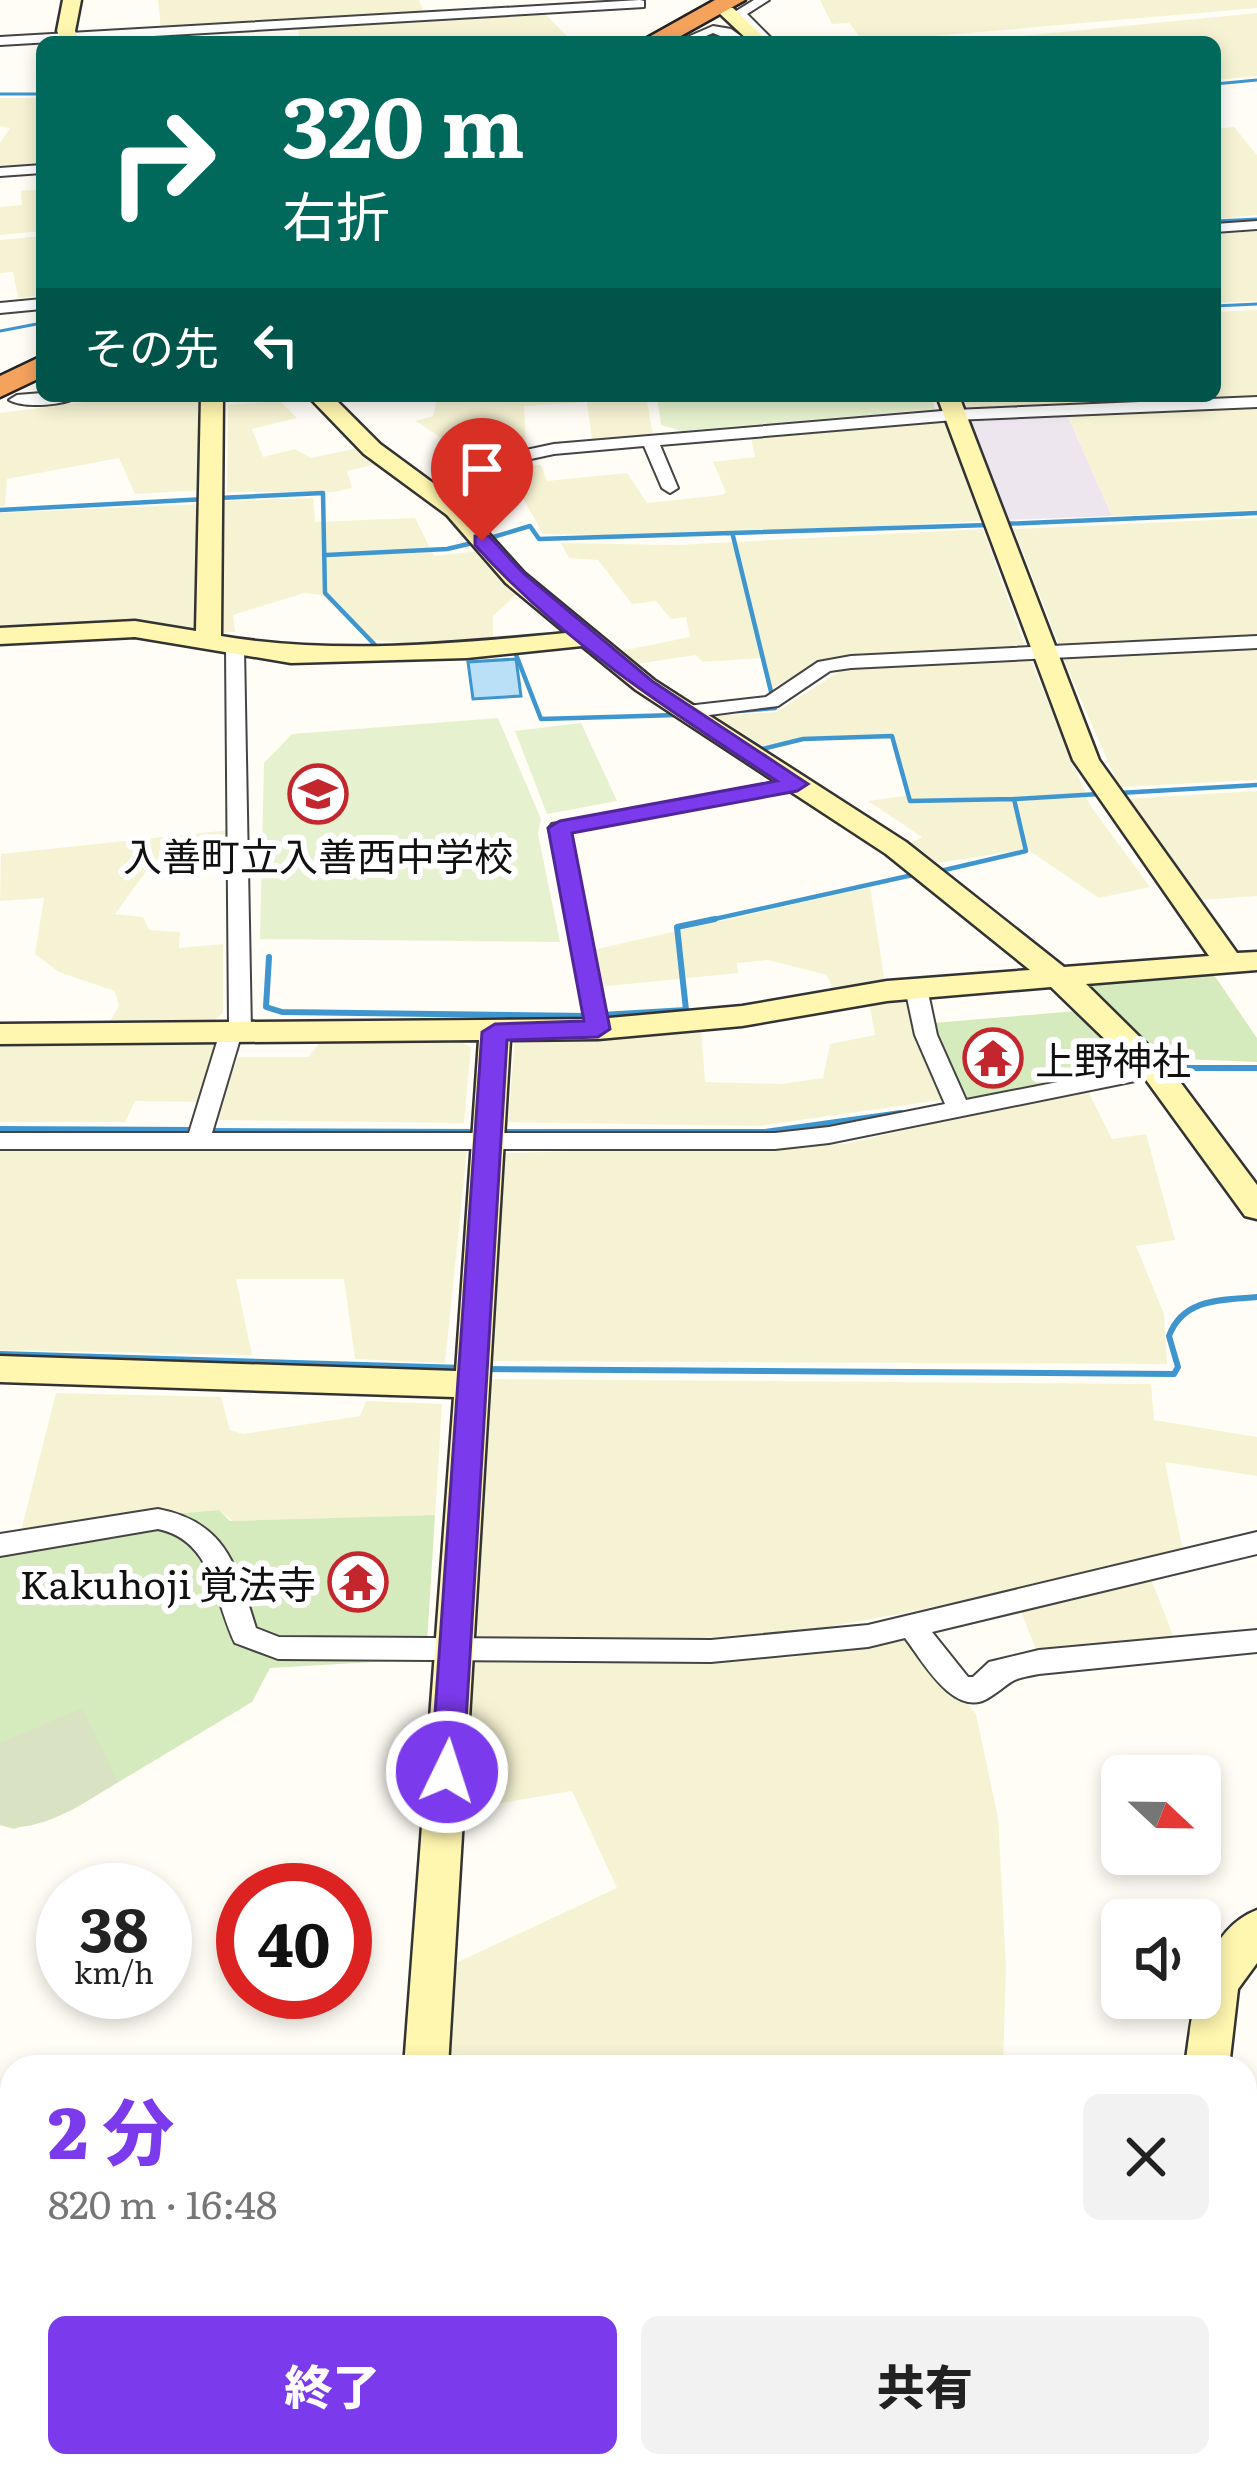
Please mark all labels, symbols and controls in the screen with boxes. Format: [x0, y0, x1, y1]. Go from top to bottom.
text: 320 m [282, 59, 525, 184]
icon: right [84, 84, 240, 240]
text: 右折 [282, 173, 390, 254]
text: その先 [84, 312, 219, 379]
icon: left [243, 312, 309, 378]
pin [431, 418, 533, 541]
icon: arrive [449, 436, 515, 502]
school or university icon: 入善町立入善西中学校 [287, 763, 349, 825]
place label: 入善町立入善西中学校 [123, 825, 513, 883]
temple icon: 上野神社 [962, 1027, 1024, 1089]
place label: 上野神社 [1035, 1029, 1191, 1087]
temple icon: Kakuhoji 覚法寺 [327, 1551, 389, 1613]
place label: Kakuhoji 覚法寺 [20, 1553, 316, 1611]
position arrow [384, 1709, 510, 1835]
north arrow [1101, 1755, 1221, 1875]
map controls [1101, 1755, 1221, 2019]
speed limit sign: 40 [216, 1863, 372, 2019]
text: 38 [80, 1881, 148, 1970]
button: sound [1101, 1899, 1221, 2019]
text: km/h [74, 1949, 154, 1993]
text: 2 分 [48, 2074, 174, 2181]
button: close [1083, 2094, 1209, 2220]
text: 820 m · 16:48 [48, 2173, 277, 2231]
button: 終了 [48, 2316, 617, 2454]
button: 共有 [641, 2316, 1209, 2454]

